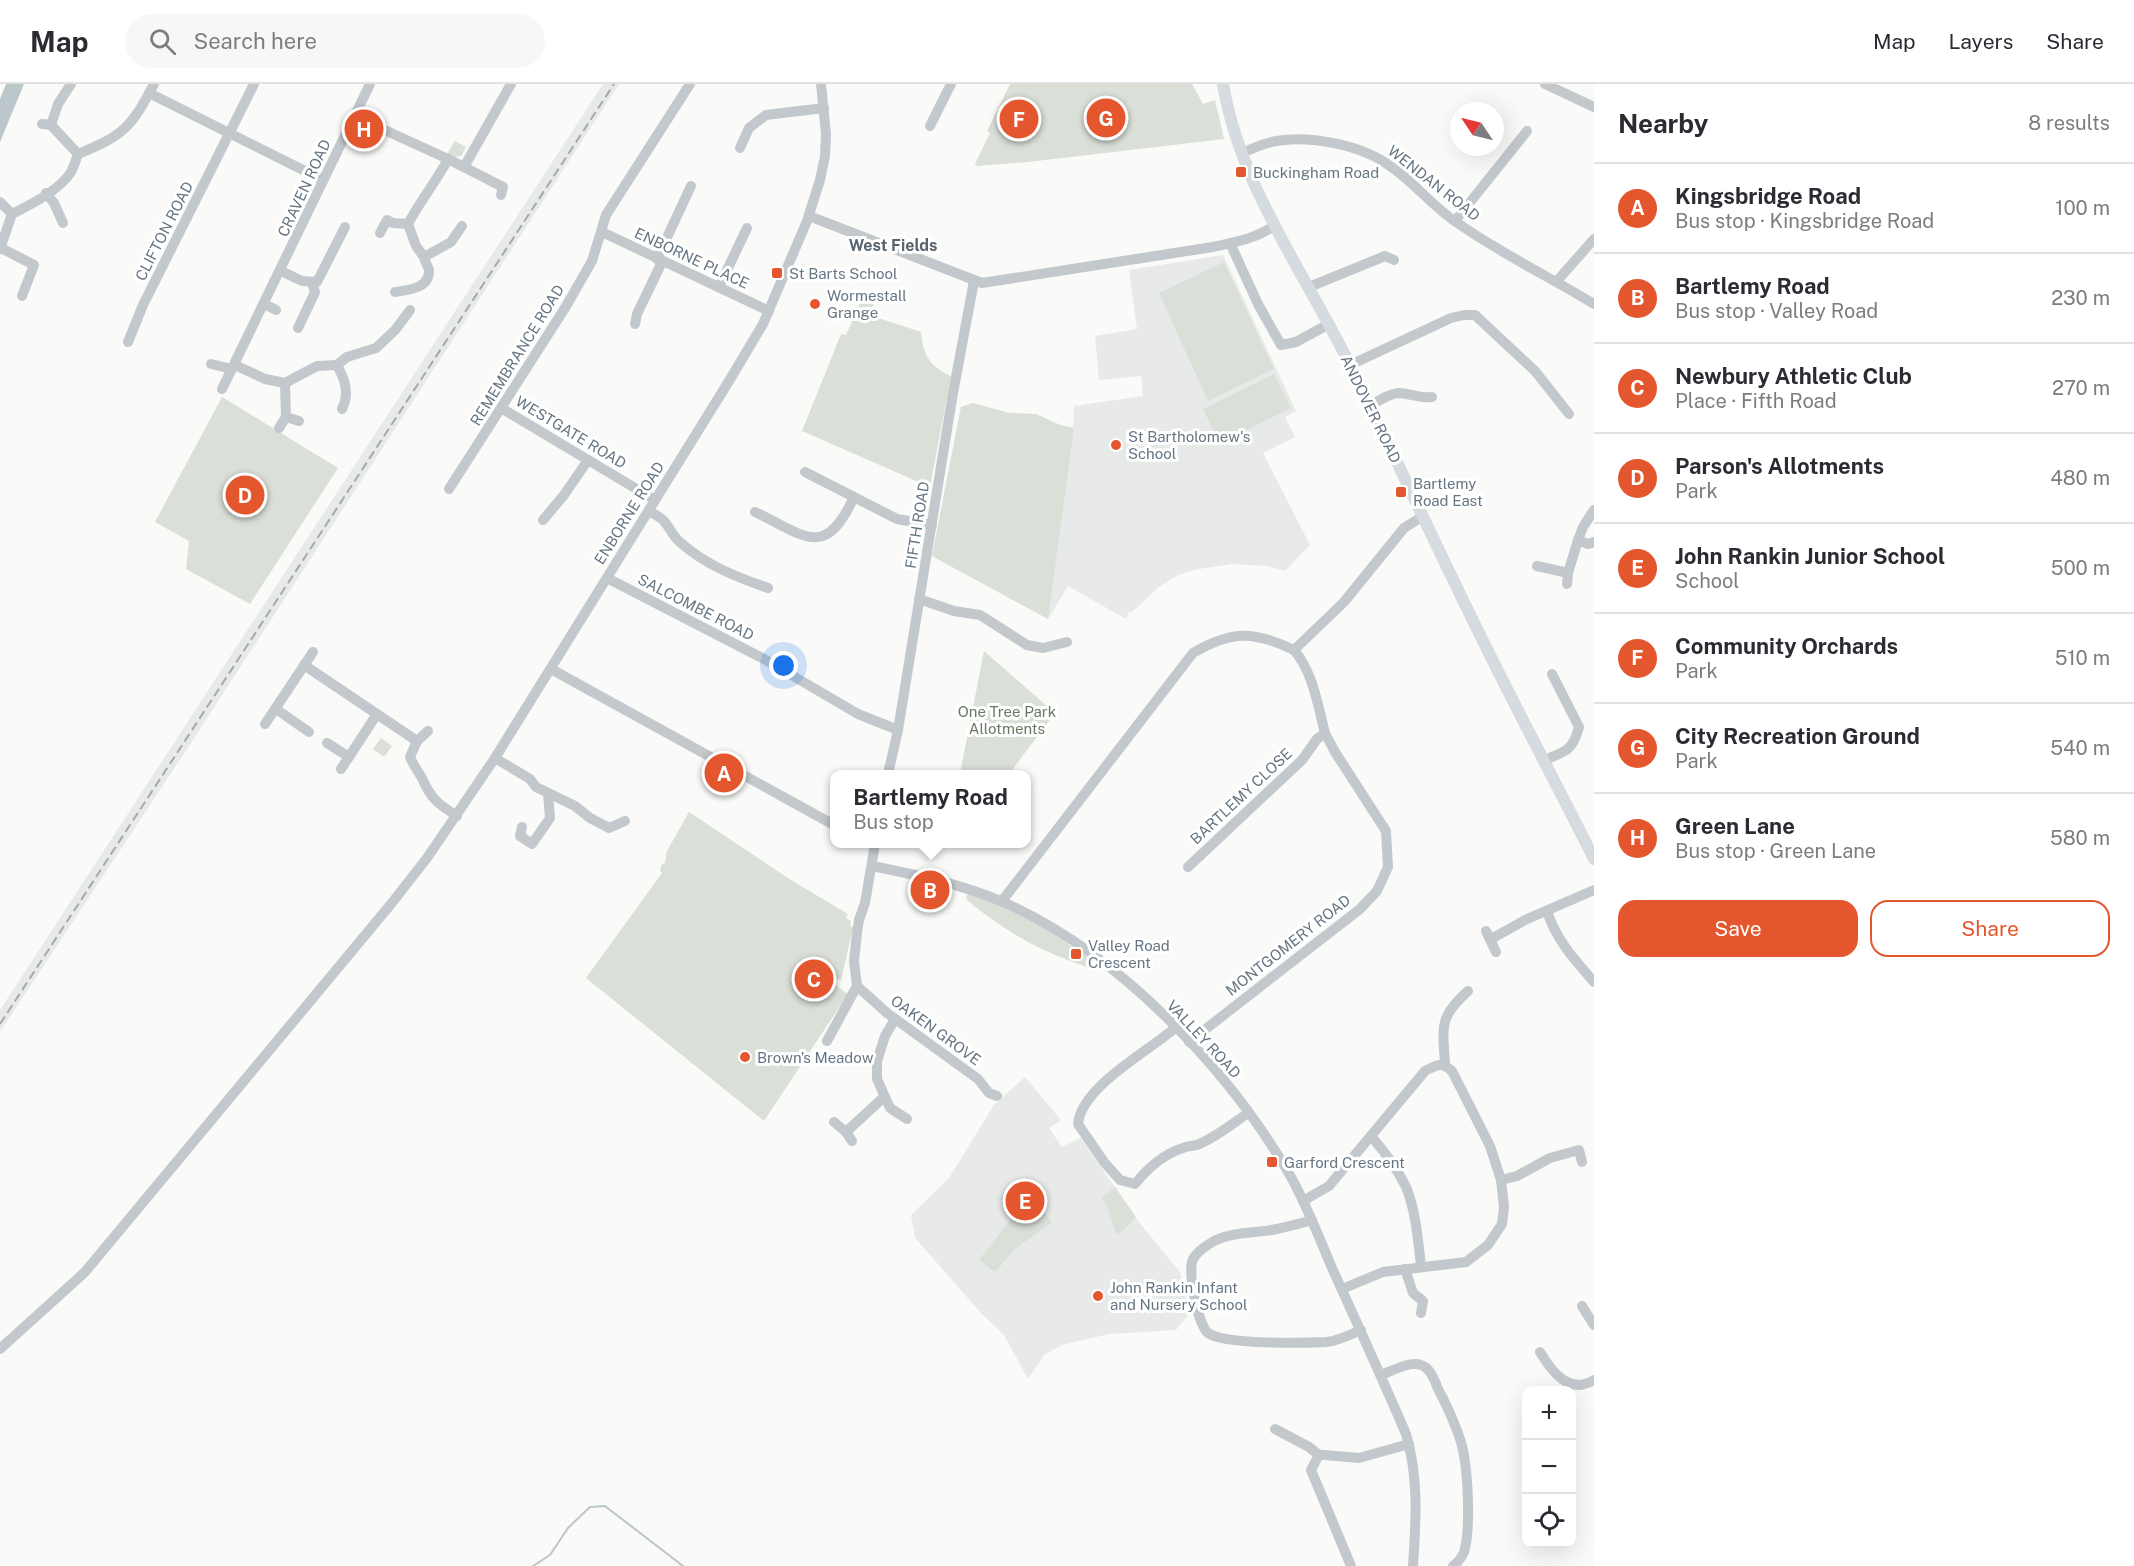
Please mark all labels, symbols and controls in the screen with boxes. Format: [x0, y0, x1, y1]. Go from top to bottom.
search box [125, 14, 545, 68]
text: Map [30, 25, 89, 58]
icon: search [146, 25, 179, 58]
text: Search here [194, 28, 317, 54]
text: Map [1873, 29, 1916, 54]
text: Layers [1949, 29, 2013, 54]
text: Share [2046, 29, 2104, 54]
pin: F [1000, 96, 1038, 141]
pin: G [1086, 96, 1126, 141]
north arrow [1450, 102, 1504, 156]
pin: H [344, 106, 384, 152]
text: Nearby [1618, 108, 1708, 139]
text: 8 results [2028, 111, 2110, 135]
street label: CRAVEN ROAD [274, 137, 334, 239]
street label: WENDAN ROAD [1385, 142, 1483, 224]
place label: Buckingham Road [1253, 164, 1379, 181]
marker: Buckingham Road [1234, 165, 1248, 179]
street label: CLIFTON ROAD [132, 179, 196, 283]
text: Kingsbridge Road [1675, 183, 1861, 209]
text: A [1630, 196, 1645, 220]
text: 100 m [2055, 196, 2110, 220]
text: Bus stop · Kingsbridge Road [1675, 209, 1934, 233]
street label: ENBORNE PLACE [632, 224, 752, 292]
district label: West Fields [849, 236, 937, 255]
place label: St Barts School [789, 265, 897, 282]
marker: St Barts School [770, 266, 784, 280]
text: Bartlemy Road [1675, 273, 1830, 299]
street label: REMEMBRANCE ROAD [467, 282, 567, 428]
text: B [1631, 286, 1644, 310]
text: 230 m [2051, 286, 2110, 310]
place label: Wormestall Grange [827, 287, 907, 321]
marker: Wormestall Grange [808, 297, 822, 311]
text: Bus stop · Valley Road [1675, 299, 1878, 323]
street label: ANDOVER ROAD [1338, 352, 1404, 466]
text: Newbury Athletic Club [1675, 363, 1912, 389]
text: C [1630, 376, 1645, 400]
text: 270 m [2052, 376, 2110, 400]
text: Place · Fifth Road [1675, 389, 1837, 413]
street label: WESTGATE ROAD [513, 392, 629, 472]
place label: St Bartholomew's School [1128, 428, 1250, 462]
marker: St Bartholomew's School [1109, 438, 1123, 452]
text: Parson's Allotments [1675, 453, 1884, 479]
street label: ENBORNE ROAD [591, 459, 667, 567]
text: D [1630, 466, 1645, 490]
text: 480 m [2050, 466, 2110, 490]
pin: D [226, 472, 264, 518]
place label: Bartlemy Road East [1413, 475, 1483, 509]
text: Park [1675, 479, 1718, 503]
street label: FIFTH ROAD [902, 480, 932, 570]
marker: Bartlemy Road East [1394, 485, 1408, 499]
text: John Rankin Junior School [1675, 543, 1945, 569]
text: E [1631, 556, 1644, 580]
text: 500 m [2051, 556, 2110, 580]
text: School [1675, 569, 1739, 593]
street label: SALCOMBE ROAD [635, 570, 757, 644]
text: Community Orchards [1675, 633, 1898, 659]
text: F [1631, 646, 1644, 670]
text: 510 m [2055, 646, 2110, 670]
your location [769, 651, 798, 680]
text: Park [1675, 659, 1718, 683]
park label: One Tree Park Allotments [958, 703, 1056, 737]
text: City Recreation Ground [1675, 723, 1920, 749]
text: G [1630, 736, 1645, 760]
text: 540 m [2050, 736, 2110, 760]
street label: BARTLEMY CLOSE [1187, 745, 1295, 847]
text: Park [1675, 749, 1718, 773]
pin: A [704, 750, 744, 796]
popup [830, 770, 1031, 848]
text: Bartlemy Road [853, 784, 1008, 810]
text: Bus stop [853, 810, 934, 834]
text: Green Lane [1675, 813, 1795, 839]
text: H [1630, 826, 1645, 850]
text: 580 m [2050, 826, 2110, 850]
text: Bus stop · Green Lane [1675, 839, 1876, 863]
pin: B [910, 868, 950, 912]
street label: MONTGOMERY ROAD [1222, 891, 1354, 999]
button: Save [1618, 900, 1858, 957]
button: Share [1870, 900, 2110, 957]
place label: Valley Road Crescent [1088, 937, 1170, 971]
marker: Valley Road Crescent [1069, 947, 1083, 961]
pin: C [794, 956, 834, 1002]
street label: OAKEN GROVE [888, 992, 984, 1068]
street label: VALLEY ROAD [1164, 997, 1244, 1081]
place label: Brown's Meadow [757, 1049, 874, 1066]
marker: Brown's Meadow [738, 1050, 752, 1064]
place label: Garford Crescent [1284, 1154, 1405, 1171]
marker: Garford Crescent [1265, 1155, 1279, 1169]
pin: E [1006, 1178, 1044, 1224]
place label: John Rankin Infant and Nursery School [1110, 1279, 1248, 1313]
marker: John Rankin Infant and Nursery School [1091, 1289, 1105, 1303]
map controls [1522, 1386, 1576, 1548]
button: + [1522, 1386, 1576, 1440]
button: − [1522, 1440, 1576, 1494]
button: locate [1522, 1494, 1576, 1548]

